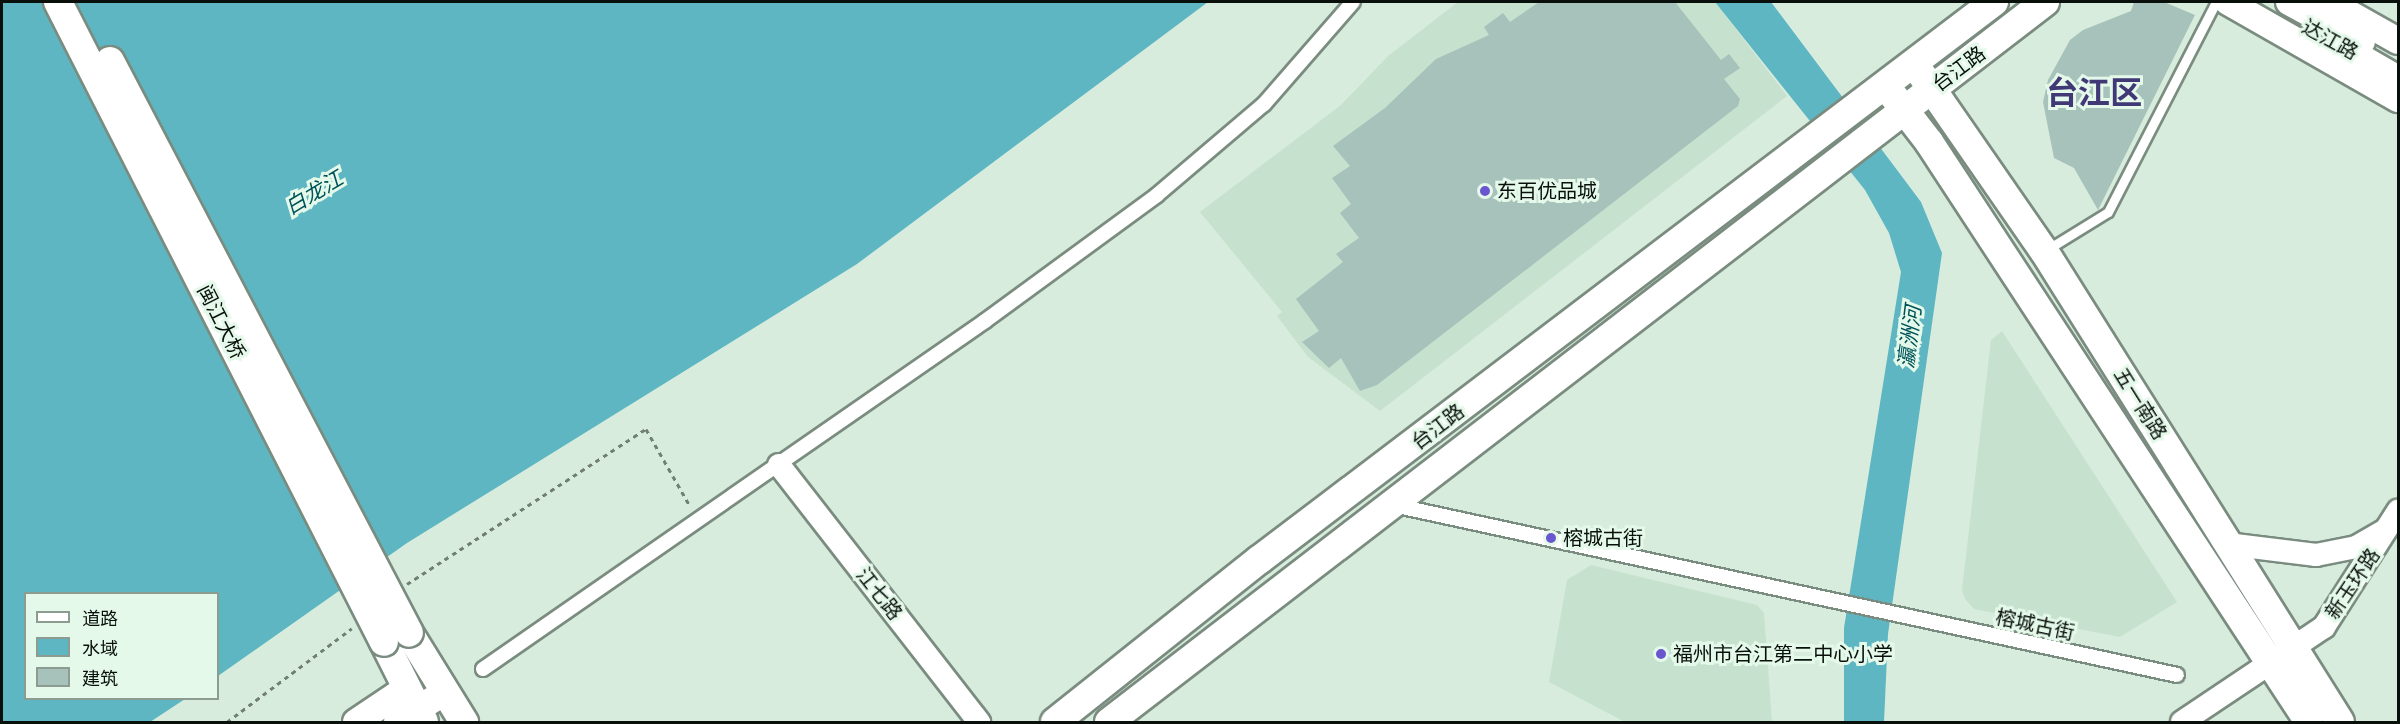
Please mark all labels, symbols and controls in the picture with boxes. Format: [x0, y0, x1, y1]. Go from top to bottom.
street label: 达江路 [2298, 15, 2362, 65]
street label: 台江路 [1928, 41, 1990, 97]
district label: 台江区 [2046, 75, 2142, 113]
water label: 白龙江 [281, 166, 347, 220]
place label: 东百优品城 [1497, 179, 1597, 203]
marker: 东百优品城 [1478, 184, 1492, 198]
street label: 闽江大桥 [192, 281, 250, 363]
water label: 瀛洲河 [1894, 304, 1926, 370]
street label: 五一南路 [2109, 364, 2171, 444]
street label: 台江路 [1407, 399, 1469, 455]
place label: 榕城古街 [1563, 526, 1643, 550]
marker: 榕城古街 [1544, 531, 1558, 545]
street label: 新玉环路 [2321, 544, 2385, 624]
street label: 江七路 [851, 563, 907, 625]
legend [24, 592, 219, 700]
street label: 榕城古街 [1993, 605, 2077, 645]
text: 道路 [82, 607, 118, 631]
text: 水域 [82, 637, 118, 661]
place label: 福州市台江第二中心小学 [1673, 642, 1893, 666]
marker: 福州市台江第二中心小学 [1654, 647, 1668, 661]
text: 建筑 [82, 667, 118, 691]

